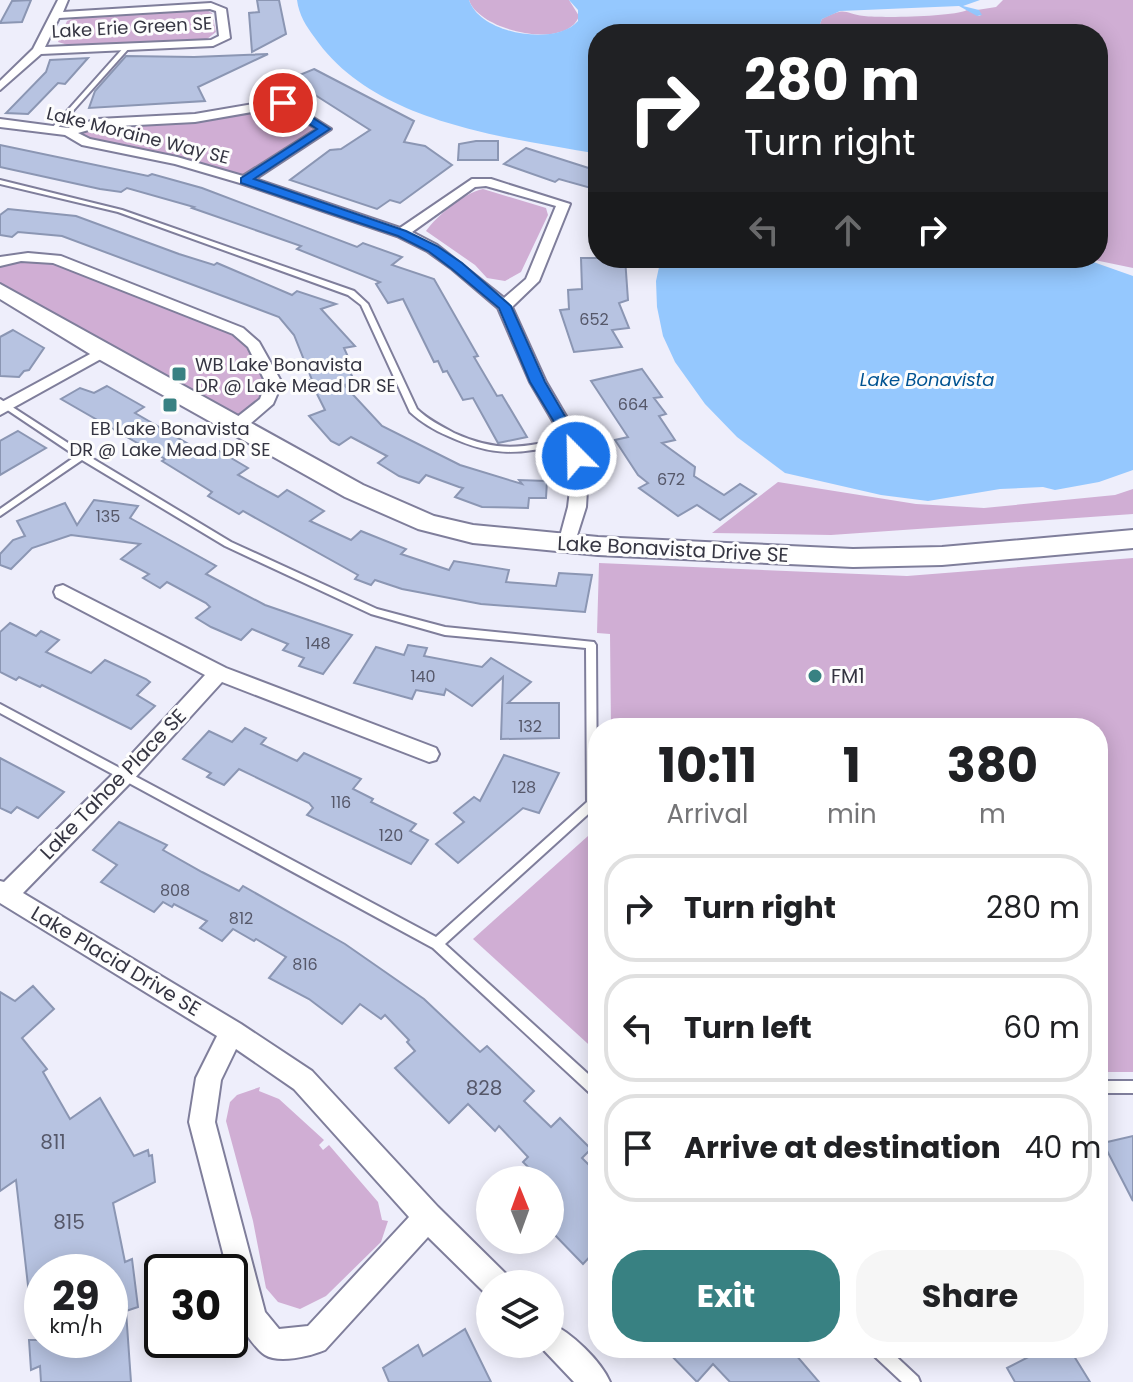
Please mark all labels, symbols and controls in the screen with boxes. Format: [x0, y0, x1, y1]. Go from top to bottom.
street label: Lake Erie Green SE [51, 10, 213, 44]
text: 280 m [744, 41, 920, 120]
icon: right [612, 56, 716, 160]
pin [249, 69, 317, 137]
icon: arrive [261, 81, 305, 125]
street label: Lake Moraine Way SE [44, 100, 232, 170]
text: Turn right [744, 117, 915, 168]
icon: left [742, 208, 786, 252]
icon: ahead [826, 208, 870, 252]
icon: right [910, 208, 954, 252]
house number: 652 [579, 308, 609, 331]
place label: WB Lake Bonavista DR @ Lake Mead DR SE [195, 352, 396, 398]
marker: WB Lake Bonavista DR @ Lake Mead DR SE [170, 365, 188, 383]
water label: Lake Bonavista [860, 367, 994, 392]
house number: 664 [618, 393, 648, 416]
marker: EB Lake Bonavista DR @ Lake Mead DR SE [161, 396, 179, 414]
position arrow [534, 414, 618, 498]
place label: EB Lake Bonavista DR @ Lake Mead DR SE [70, 416, 270, 462]
house number: 672 [657, 468, 685, 491]
house number: 135 [96, 505, 120, 528]
street label: Lake Bonavista Drive SE [557, 529, 789, 569]
house number: 148 [305, 632, 331, 655]
place label: FM1 [831, 662, 865, 690]
house number: 140 [410, 665, 436, 688]
marker: FM1 [806, 667, 824, 685]
street label: Lake Tahoe Place SE [34, 702, 192, 866]
house number: 132 [518, 715, 542, 738]
text: 10:11 [658, 732, 757, 799]
text: 1 [843, 732, 861, 799]
text: 380 [947, 732, 1038, 799]
house number: 128 [512, 776, 536, 799]
house number: 116 [331, 791, 351, 814]
text: Arrival [667, 796, 748, 832]
text: min [827, 796, 877, 832]
text: m [979, 796, 1006, 832]
house number: 120 [379, 824, 403, 847]
house number: 808 [160, 879, 190, 902]
icon: right [616, 886, 660, 930]
text: Turn right [684, 886, 836, 929]
text: 280 m [986, 886, 1080, 929]
street label: Lake Placid Drive SE [26, 899, 206, 1023]
house number: 812 [229, 907, 253, 930]
house number: 816 [292, 953, 318, 976]
icon: left [616, 1006, 660, 1050]
text: Turn left [684, 1006, 812, 1049]
text: 60 m [1003, 1006, 1080, 1049]
house number: 828 [466, 1074, 502, 1102]
icon: arrive [616, 1126, 660, 1170]
text: Arrive at destination [684, 1126, 1001, 1169]
text: 40 m [1025, 1126, 1101, 1169]
house number: 811 [40, 1128, 66, 1156]
north arrow [476, 1166, 564, 1254]
map controls [476, 1166, 564, 1358]
house number: 815 [53, 1208, 85, 1236]
button: Exit [612, 1250, 840, 1342]
button: Share [856, 1250, 1084, 1342]
speed limit sign: 30 [144, 1254, 248, 1358]
text: 29 [52, 1268, 100, 1324]
button: layers [476, 1270, 564, 1358]
text: km/h [49, 1312, 103, 1340]

